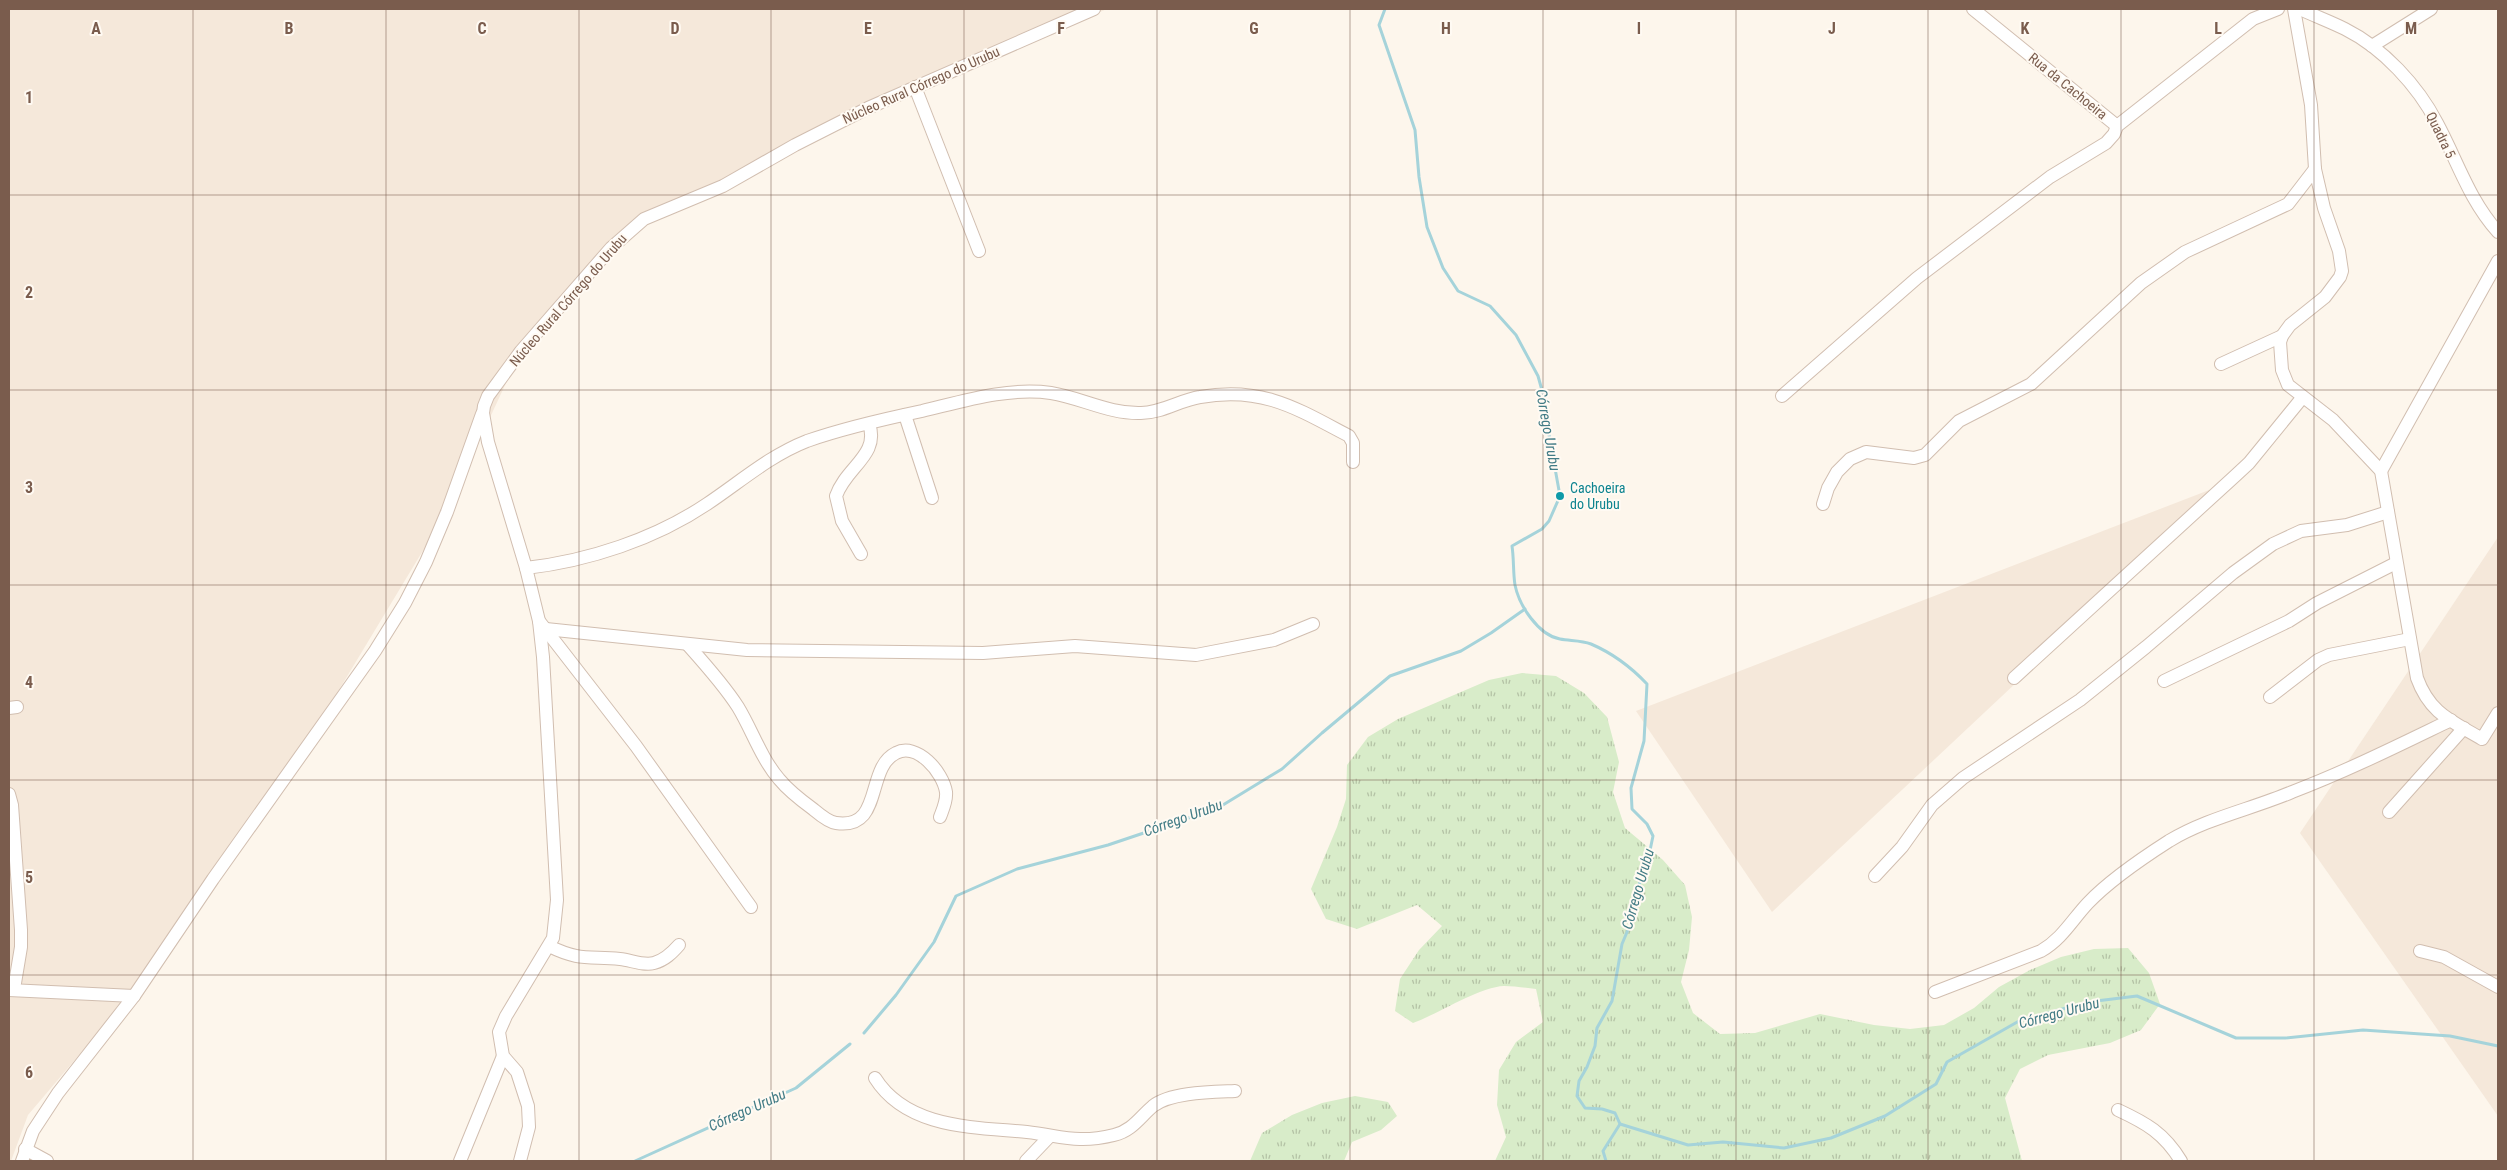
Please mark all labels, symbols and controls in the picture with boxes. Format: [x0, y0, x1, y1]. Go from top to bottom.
text: A [91, 19, 101, 38]
text: B [285, 19, 294, 38]
text: C [477, 19, 487, 38]
text: D [670, 19, 680, 38]
text: E [864, 19, 872, 38]
text: F [1057, 19, 1065, 38]
text: G [1249, 19, 1259, 38]
text: H [1441, 19, 1451, 38]
text: I [1637, 19, 1641, 38]
text: J [1828, 19, 1836, 38]
text: K [2021, 19, 2030, 38]
text: L [2214, 19, 2222, 38]
text: M [2405, 19, 2417, 38]
street label: Núcleo Rural Córrego do Urubu [840, 43, 1002, 127]
street label: Rua da Cachoeira [2026, 49, 2110, 123]
text: 1 [25, 88, 33, 107]
street label: Quadra 5 [2423, 109, 2459, 161]
street label: Núcleo Rural Córrego do Urubu [506, 231, 630, 369]
text: 2 [25, 283, 33, 302]
water label: Córrego Urubu [1532, 388, 1564, 472]
text: 3 [25, 478, 33, 497]
place label: Cachoeira do Urubu [1570, 480, 1625, 512]
marker: Cachoeira do Urubu [1554, 490, 1566, 502]
text: 4 [25, 673, 33, 692]
water label: Córrego Urubu [1141, 795, 1225, 841]
water label: Córrego Urubu [1618, 847, 1658, 931]
text: 5 [25, 868, 33, 887]
water label: Córrego Urubu [2017, 994, 2101, 1032]
text: 6 [25, 1063, 33, 1082]
water label: Córrego Urubu [705, 1085, 789, 1135]

